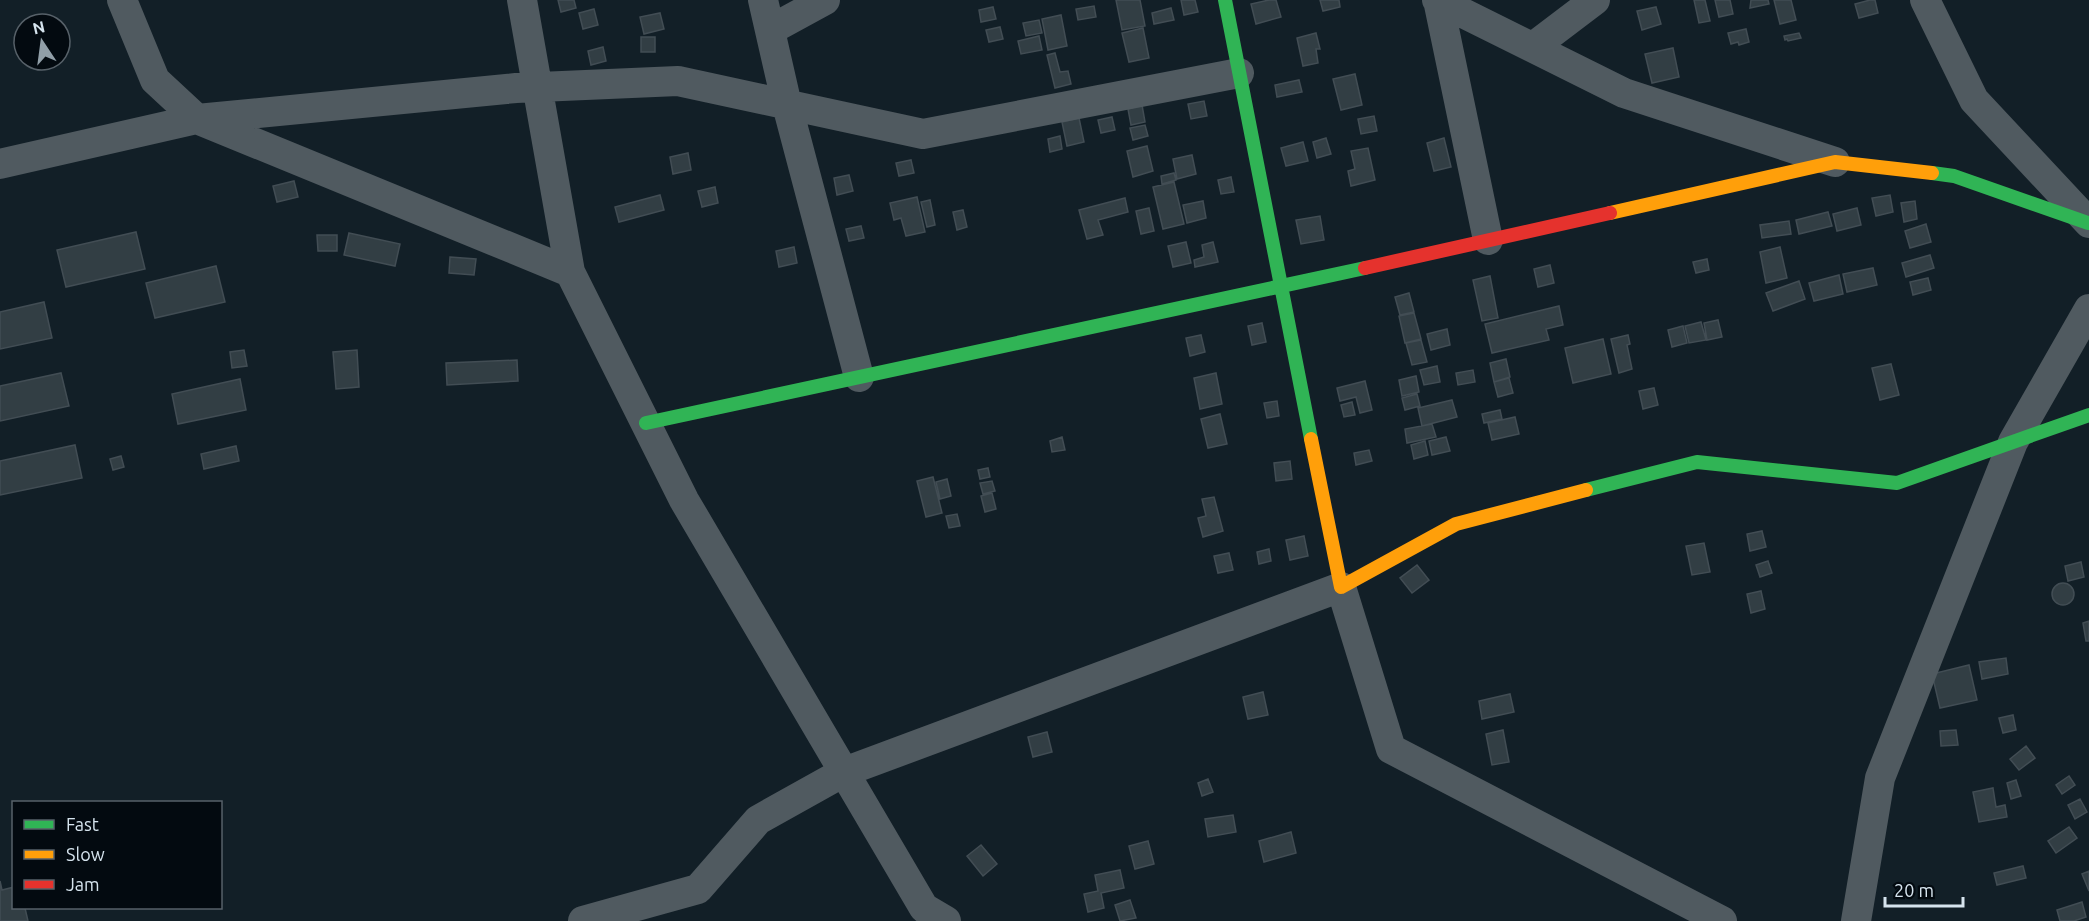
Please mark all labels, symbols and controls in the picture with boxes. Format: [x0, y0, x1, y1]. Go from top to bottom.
north arrow [12, 12, 72, 72]
text: N [31, 17, 46, 37]
legend [12, 801, 222, 909]
text: Fast [66, 814, 99, 834]
text: Slow [66, 844, 105, 864]
scale bar [1885, 870, 1963, 908]
text: Jam [66, 874, 100, 894]
text: 20 m [1894, 880, 1934, 900]

